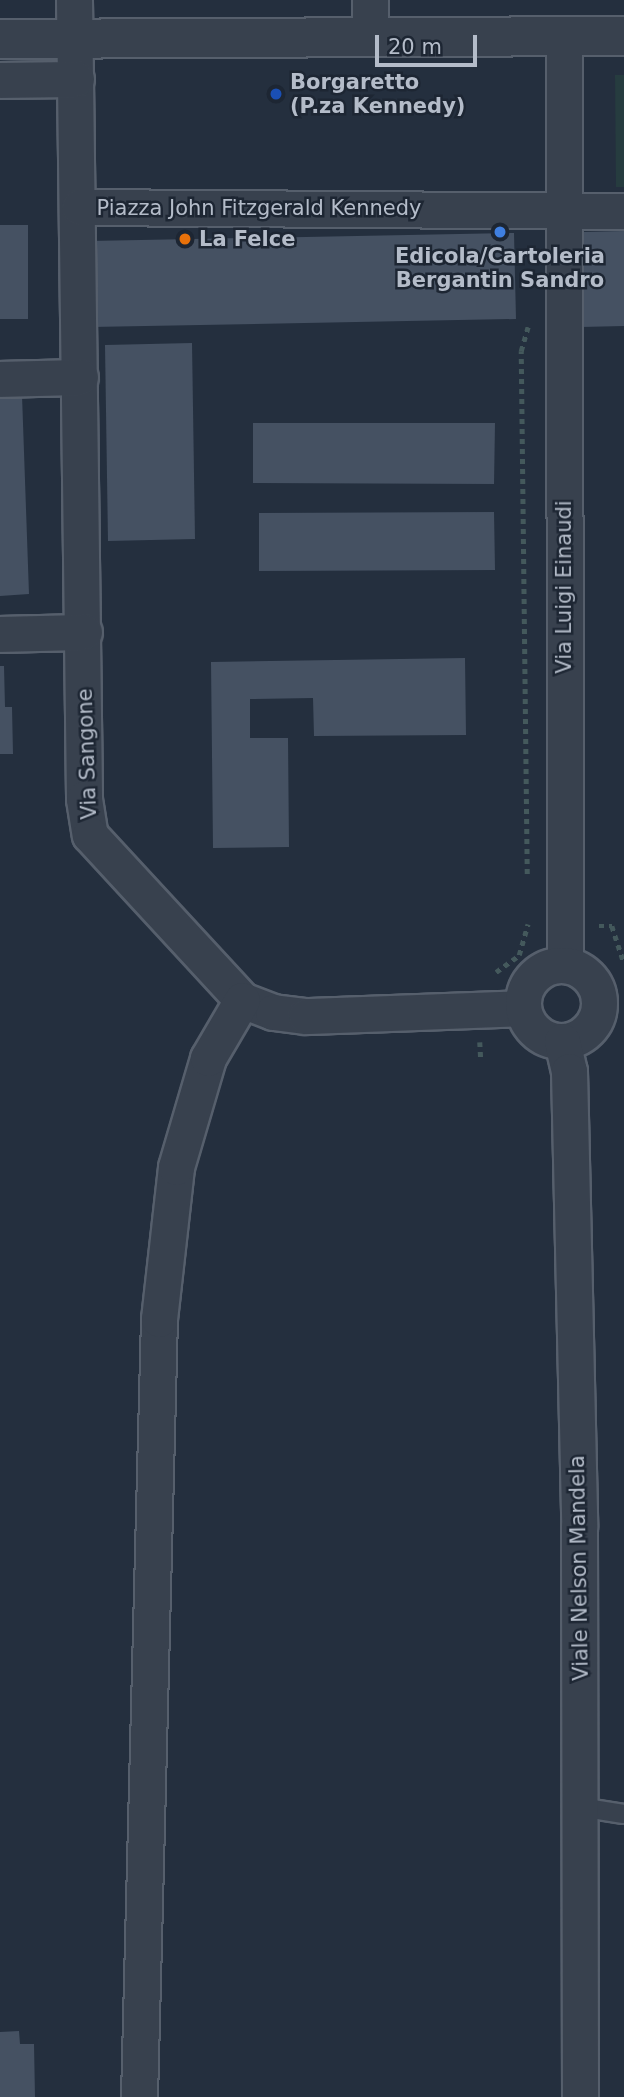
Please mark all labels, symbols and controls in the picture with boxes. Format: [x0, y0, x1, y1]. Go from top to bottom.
scale bar [379, 21, 480, 65]
text: 20 m [388, 35, 442, 59]
place label: Borgaretto (P.za Kennedy) [290, 69, 465, 119]
marker: Borgaretto (P.za Kennedy) [268, 86, 284, 102]
street label: Piazza John Fitzgerald Kennedy [96, 195, 422, 221]
marker: Edicola/Cartoleria Bergantin Sandro [492, 224, 508, 240]
place label: La Felce [199, 226, 295, 252]
marker: La Felce [177, 231, 193, 247]
place label: Edicola/Cartoleria Bergantin Sandro [395, 243, 605, 293]
street label: Via Luigi Einaudi [551, 500, 577, 674]
street label: Via Sangone [72, 688, 102, 820]
street label: Viale Nelson Mandela [564, 1455, 594, 1681]

